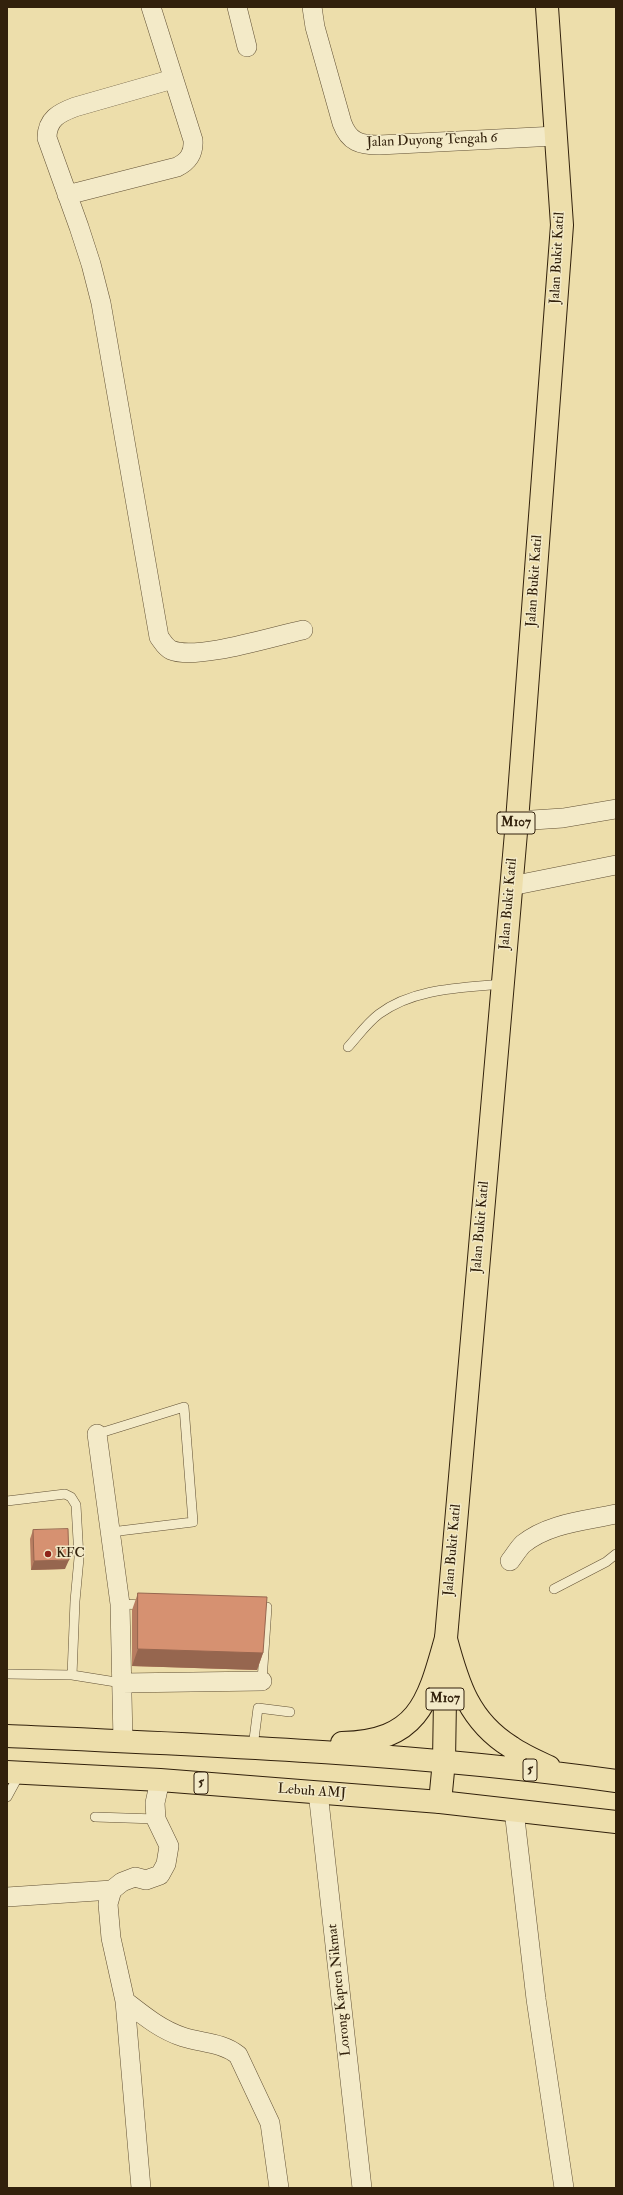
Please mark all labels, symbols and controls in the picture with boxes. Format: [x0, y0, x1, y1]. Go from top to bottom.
street label: Jalan Duyong Tengah 6 [366, 130, 498, 152]
street label: Jalan Bukit Katil [547, 211, 569, 305]
street label: Jalan Bukit Katil [523, 534, 547, 628]
road number: M107 [497, 812, 535, 834]
street label: Jalan Bukit Katil [497, 857, 521, 951]
street label: Jalan Bukit Katil [469, 1180, 493, 1274]
street label: Jalan Bukit Katil [441, 1503, 465, 1597]
place label: KFC [56, 1546, 85, 1562]
marker: KFC [43, 1549, 53, 1559]
road number: M107 [426, 1688, 464, 1710]
road number: 5 [523, 1759, 537, 1781]
road number: 5 [194, 1772, 208, 1794]
street label: Lebuh AMJ [277, 1781, 347, 1803]
street label: Lorong Kapten Nikmat [325, 1923, 355, 2057]

